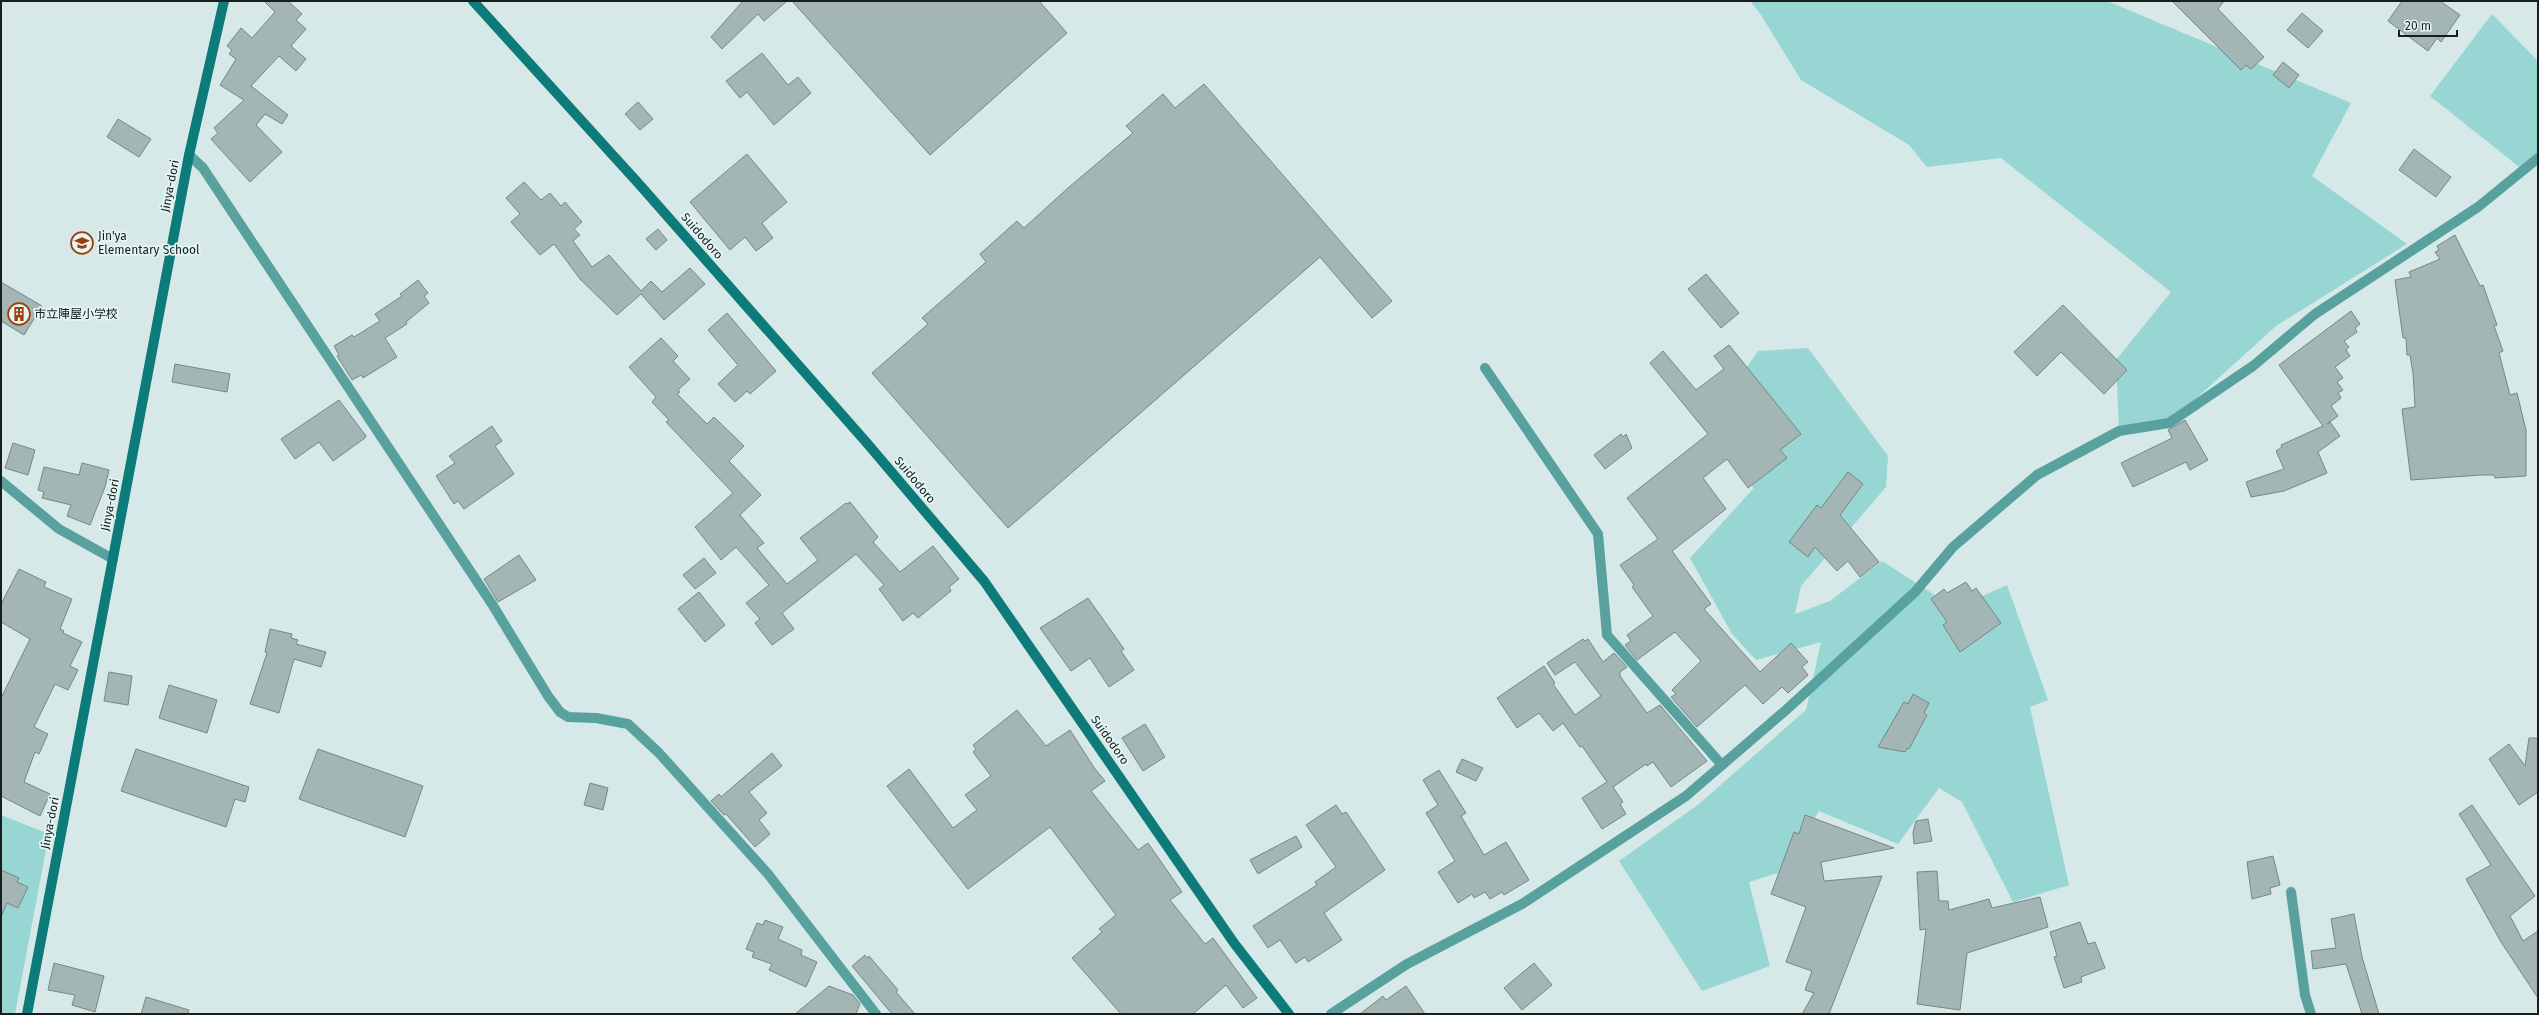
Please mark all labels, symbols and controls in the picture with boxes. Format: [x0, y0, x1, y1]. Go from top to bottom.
scale bar [2399, 12, 2457, 38]
text: 20 m [2405, 19, 2431, 33]
street label: Jinya-dori [158, 159, 182, 213]
street label: Suidodoro [678, 210, 726, 262]
place label: Jin'ya Elementary School [98, 229, 200, 257]
school or university icon: Jin'ya Elementary School [69, 230, 95, 256]
building icon: 市立陣屋小学校 [6, 301, 32, 327]
place label: 市立陣屋小学校 [34, 307, 118, 321]
street label: Suidodoro [891, 454, 939, 506]
street label: Jinya-dori [98, 478, 122, 532]
street label: Suidodoro [1088, 713, 1132, 767]
street label: Jinya-dori [38, 796, 62, 850]

